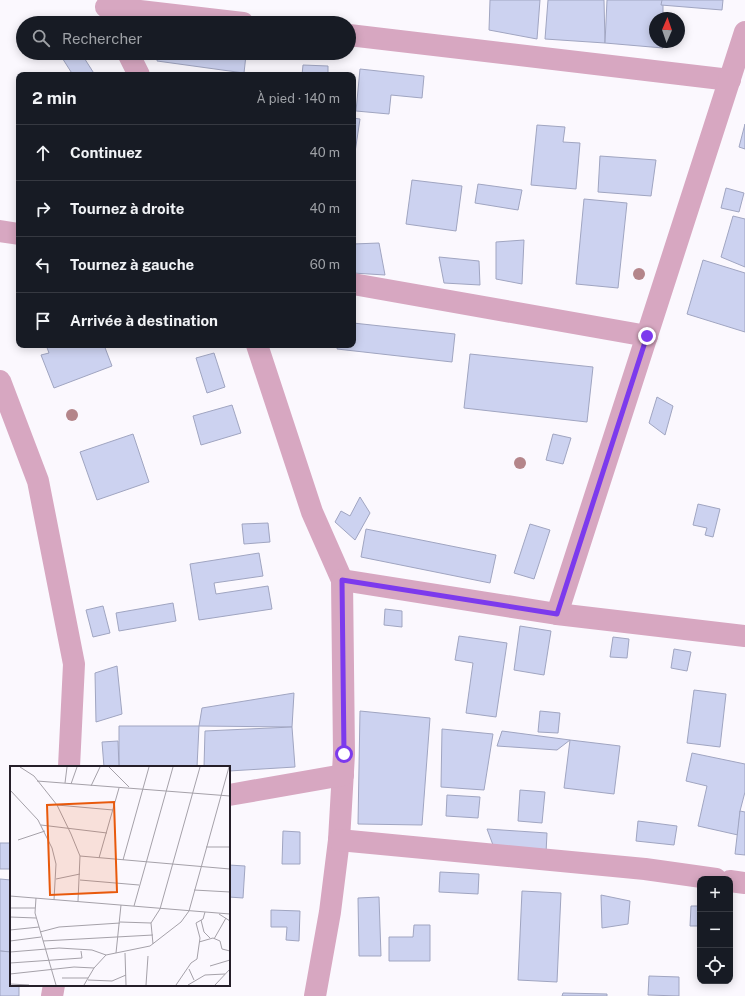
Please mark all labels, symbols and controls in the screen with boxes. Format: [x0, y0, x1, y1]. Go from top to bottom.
north arrow [649, 12, 685, 48]
search box [16, 16, 356, 60]
icon: search [30, 27, 52, 49]
text: Rechercher [62, 30, 142, 47]
text: 2 min [32, 88, 77, 108]
text: À pied · 140 m [256, 91, 340, 106]
icon: ahead [32, 142, 54, 164]
text: Continuez [70, 144, 142, 161]
text: 40 m [309, 145, 340, 160]
icon: right [32, 198, 54, 220]
text: Tournez à droite [70, 200, 184, 217]
text: 40 m [309, 201, 340, 216]
icon: left [32, 254, 54, 276]
text: Tournez à gauche [70, 256, 194, 273]
text: 60 m [310, 257, 340, 272]
icon: arrive [32, 310, 54, 332]
text: Arrivée à destination [70, 312, 218, 329]
route end [638, 327, 656, 345]
route start [335, 745, 353, 763]
inset map [10, 766, 230, 986]
map controls [697, 876, 733, 984]
button: + [697, 876, 733, 912]
button: − [697, 912, 733, 948]
button: locate [697, 948, 733, 984]

